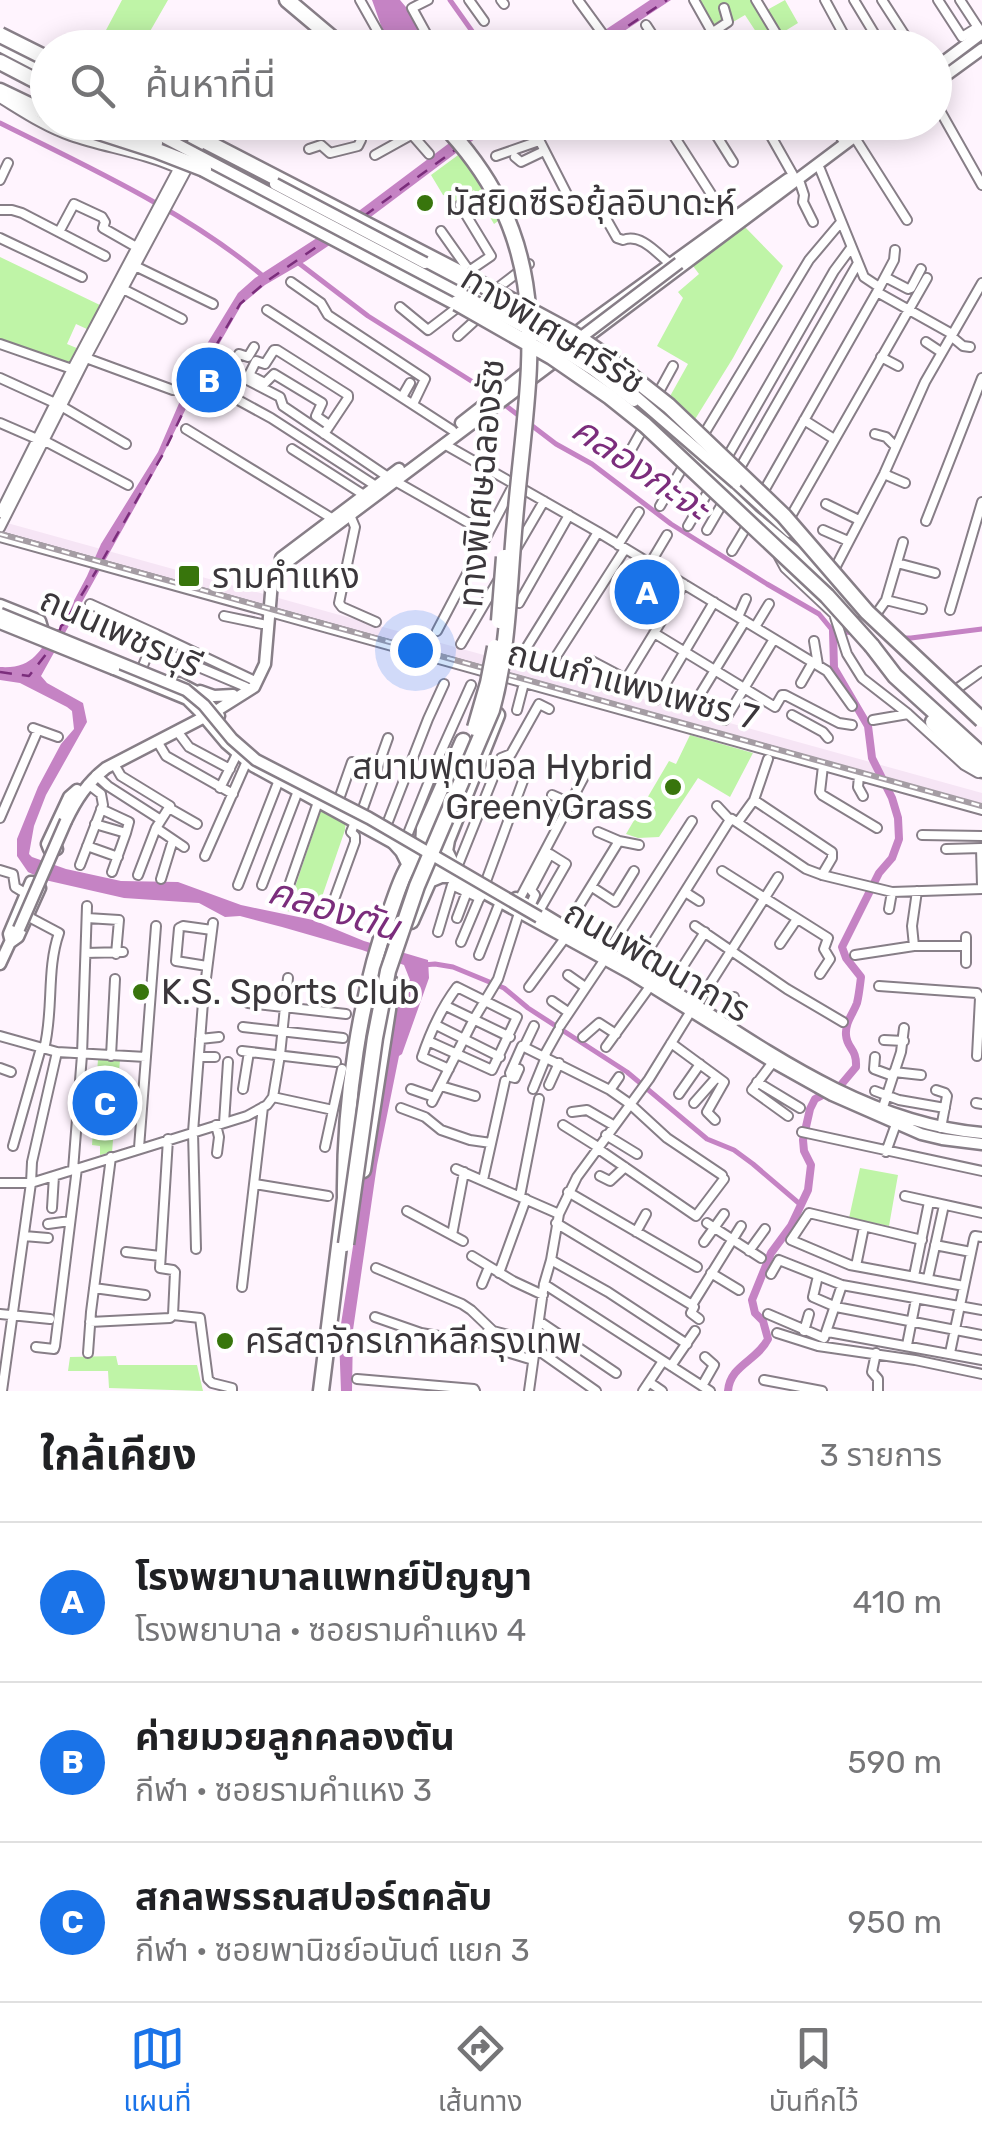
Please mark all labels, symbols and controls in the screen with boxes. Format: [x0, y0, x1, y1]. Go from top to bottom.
search box [30, 30, 952, 140]
icon: search [65, 58, 120, 113]
text: ค้นหาที่นี่ [145, 61, 276, 107]
place label: มัสยิดซีรอยุ้ลอิบาดะห์ [445, 182, 736, 224]
marker: มัสยิดซีรอยุ้ลอิบาดะห์ [414, 192, 436, 214]
street label: ทางพิเศษศรีรัช [454, 257, 652, 403]
pin: B [176, 342, 242, 418]
street label: ทางพิเศษฉลองรัช [449, 357, 513, 609]
water label: คลองกะจะ [563, 405, 721, 532]
pin: A [614, 554, 680, 630]
place label: รามคำแหง [212, 555, 360, 597]
marker: รามคำแหง [176, 563, 202, 589]
street label: ถนนเพชรบุรี [34, 578, 208, 686]
your location [390, 625, 441, 676]
street label: ถนนกำแพงเพชร 7 [503, 631, 763, 739]
place label: สนามฟุตบอล Hybrid GreenyGrass [352, 746, 653, 828]
marker: สนามฟุตบอล Hybrid GreenyGrass [662, 776, 684, 798]
water label: คลองตัน [263, 867, 408, 951]
street label: ถนนพัฒนาการ [556, 891, 758, 1031]
place label: K.S. Sports Club [161, 971, 420, 1013]
marker: K.S. Sports Club [130, 981, 152, 1003]
pin: C [72, 1066, 138, 1140]
place label: คริสตจักรเกาหลีกรุงเทพ [245, 1320, 581, 1362]
marker: คริสตจักรเกาหลีกรุงเทพ [214, 1330, 236, 1352]
text: ใกล้เคียง [40, 1430, 197, 1480]
text: 3 รายการ [820, 1436, 942, 1474]
text: โรงพยาบาลแพทย์ปัญญา [135, 1554, 532, 1600]
text: A [61, 1583, 84, 1621]
text: 410 m [852, 1583, 942, 1621]
text: โรงพยาบาล · ซอยรามคำแหง 4 [135, 1611, 526, 1649]
text: ค่ายมวยลูกคลองตัน [135, 1714, 455, 1760]
text: B [61, 1743, 84, 1781]
text: 590 m [847, 1743, 942, 1781]
text: กีฬา · ซอยรามคำแหง 3 [135, 1771, 432, 1809]
text: สกลพรรณสปอร์ตคลับ [135, 1874, 492, 1920]
text: C [61, 1903, 84, 1941]
text: 950 m [847, 1903, 942, 1941]
text: กีฬา · ซอยพานิชย์อนันต์ แยก 3 [135, 1931, 530, 1969]
tab: แผนที่ [123, 2021, 191, 2124]
tab: เส้นทาง [438, 2021, 522, 2124]
tab: บันทึกไว้ [769, 2021, 859, 2124]

